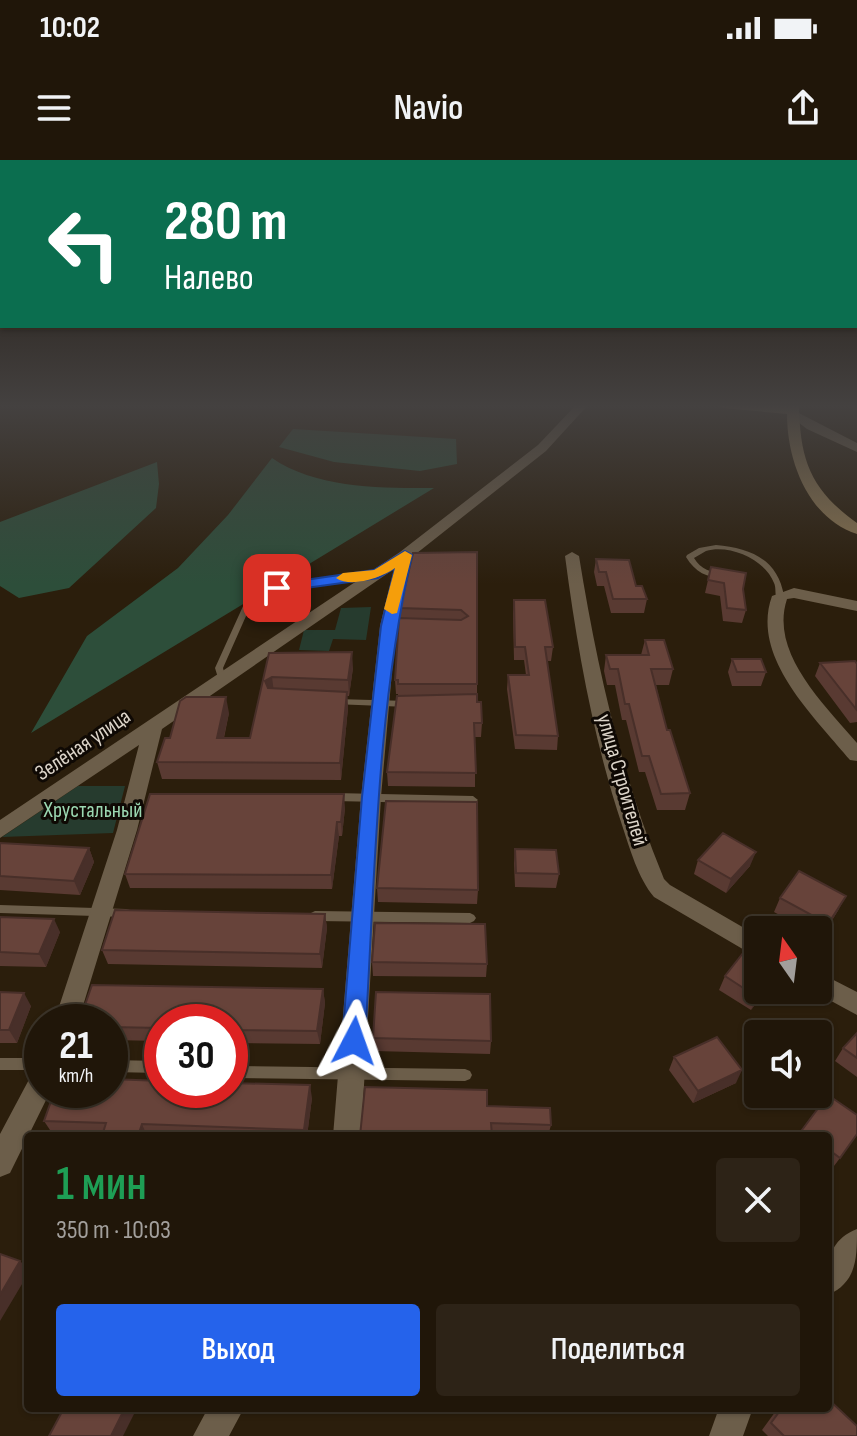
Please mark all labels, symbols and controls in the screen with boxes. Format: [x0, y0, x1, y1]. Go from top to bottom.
text: 10:02 [40, 10, 100, 46]
icon: menu [32, 86, 76, 130]
icon: share [781, 86, 825, 130]
text: Navio [394, 87, 463, 130]
text: 280 m [164, 189, 287, 256]
icon: left [32, 192, 136, 296]
text: Налево [164, 257, 254, 300]
pin [243, 554, 311, 622]
icon: arrive [255, 566, 299, 610]
street label: Зелёная улица [30, 703, 136, 787]
street label: улица Строителей [590, 711, 654, 849]
park label: Хрустальный [43, 797, 142, 824]
north arrow [744, 916, 832, 1004]
map controls [744, 916, 832, 1108]
position arrow [312, 999, 396, 1083]
speed limit sign: 30 [144, 1004, 248, 1108]
button: sound [744, 1020, 832, 1108]
text: 21 [59, 1022, 93, 1070]
text: km/h [59, 1064, 93, 1088]
text: 1 мин [56, 1156, 147, 1213]
button: close [716, 1158, 800, 1242]
text: 350 m · 10:03 [56, 1215, 171, 1246]
button: Выход [56, 1304, 420, 1396]
button: Поделиться [436, 1304, 800, 1396]

